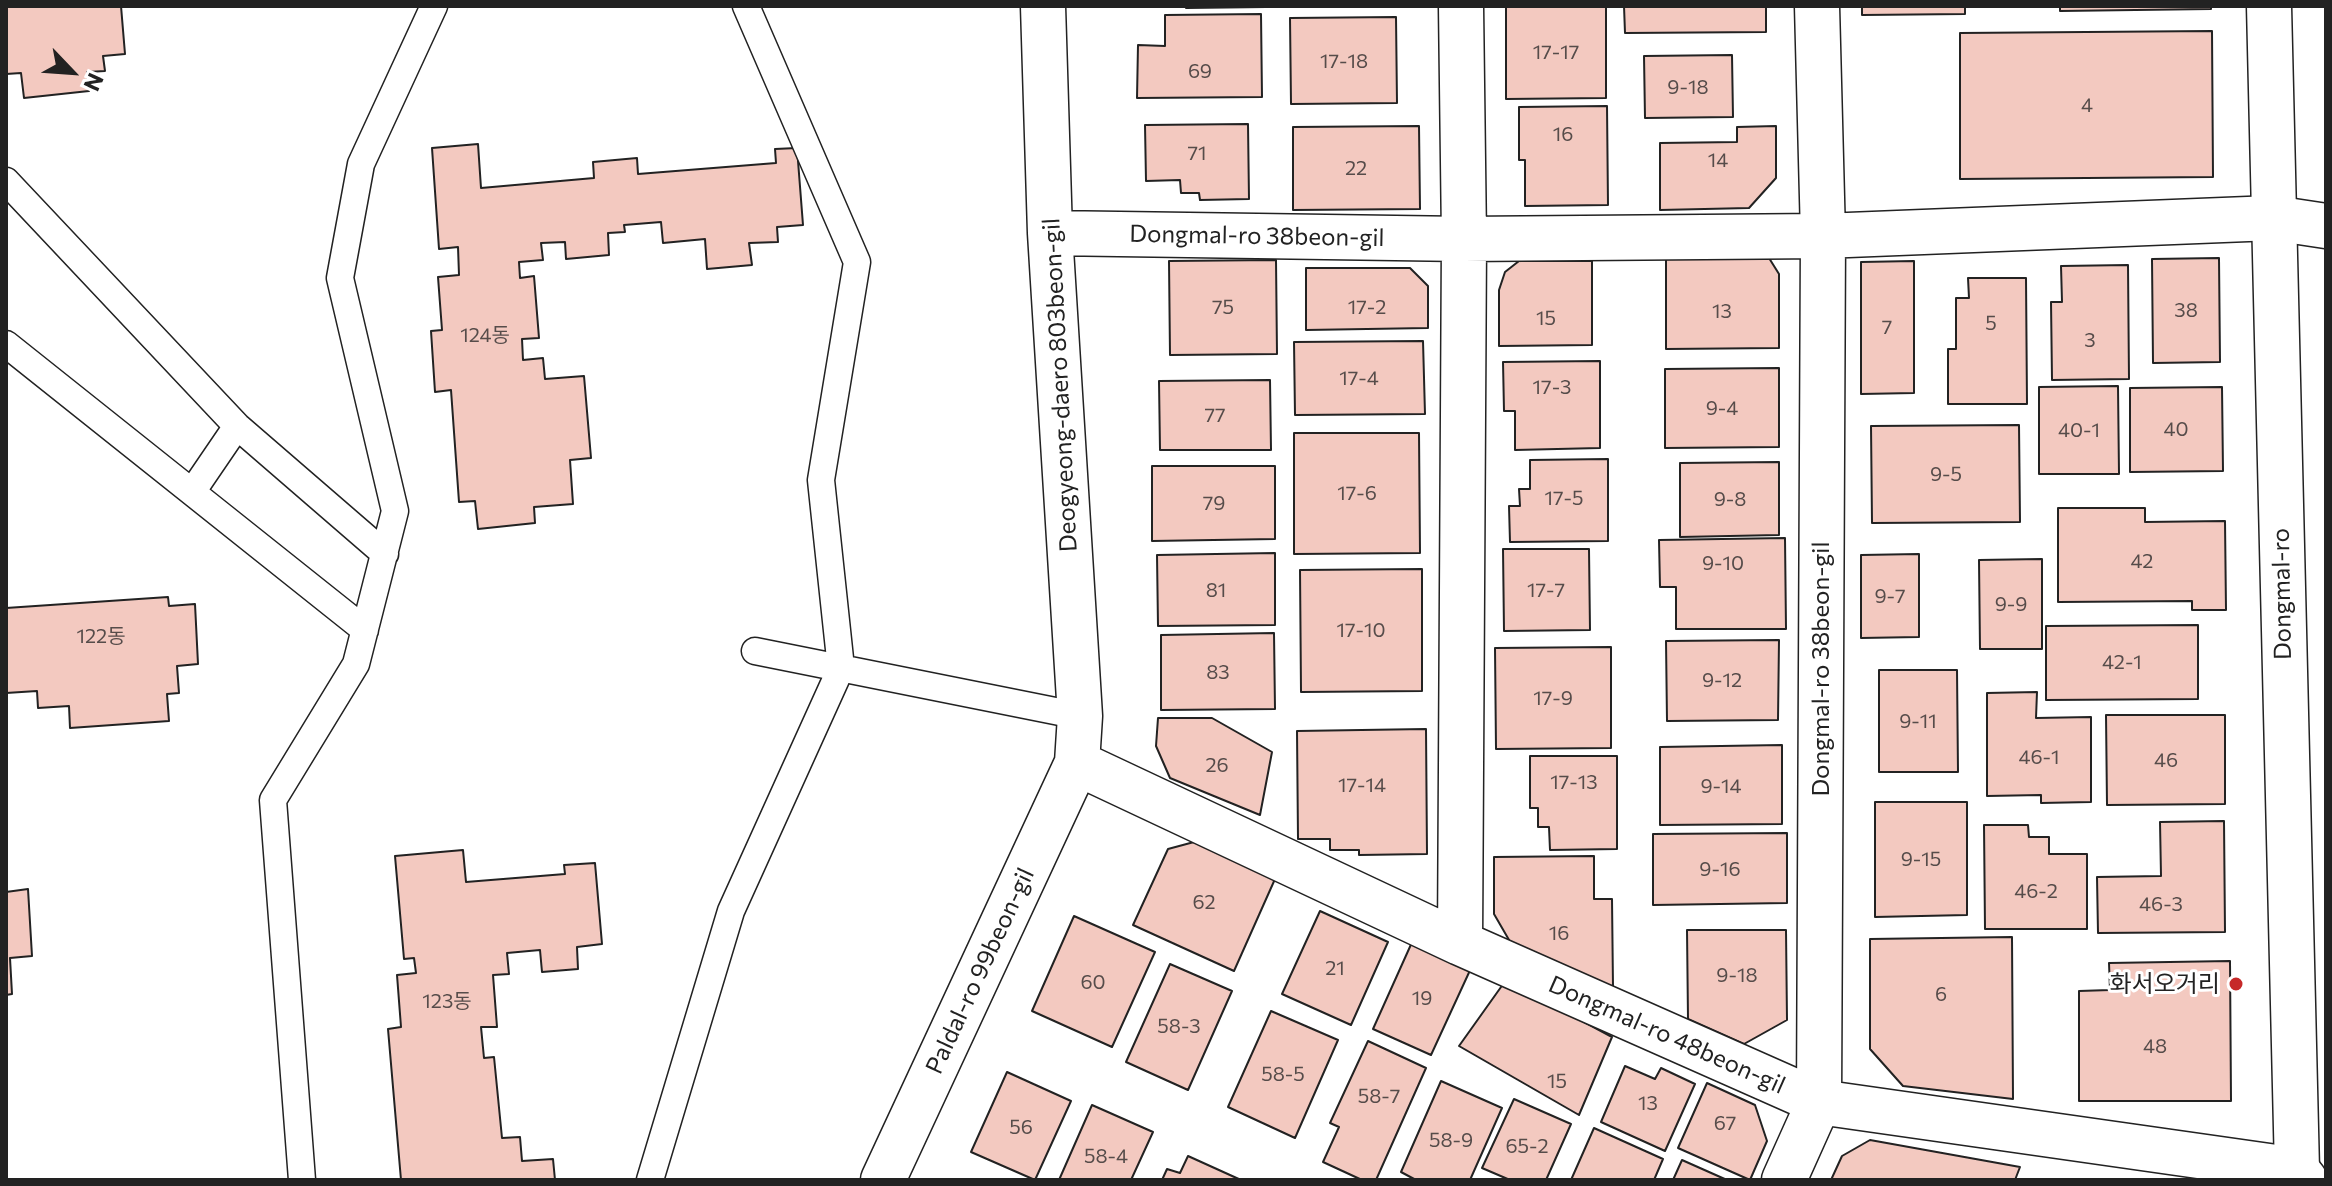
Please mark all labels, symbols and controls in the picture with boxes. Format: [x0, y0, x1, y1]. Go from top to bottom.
north arrow [32, 32, 112, 112]
house number: 17-17 [1533, 40, 1579, 64]
house number: 17-18 [1320, 49, 1368, 73]
house number: 69 [1188, 59, 1212, 83]
text: N [78, 69, 110, 96]
house number: 9-18 [1667, 75, 1709, 99]
house number: 4 [2081, 93, 2093, 117]
house number: 16 [1553, 122, 1573, 146]
house number: 71 [1187, 141, 1207, 165]
house number: 14 [1708, 148, 1728, 172]
house number: 22 [1345, 156, 1367, 180]
street label: Deogyeong-daero 803beon-gil [1037, 217, 1083, 553]
street label: Dongmal-ro 38beon-gil [1129, 219, 1385, 253]
house number: 75 [1212, 295, 1234, 319]
house number: 17-2 [1348, 295, 1386, 319]
house number: 38 [2174, 298, 2198, 322]
house number: 13 [1712, 299, 1732, 323]
house number: 15 [1536, 306, 1556, 330]
house number: 5 [1985, 311, 1997, 335]
house number: 7 [1882, 315, 1892, 339]
house number: 124동 [460, 323, 510, 347]
house number: 3 [2084, 328, 2096, 352]
house number: 17-4 [1339, 366, 1379, 390]
house number: 17-3 [1533, 375, 1571, 399]
house number: 9-4 [1706, 396, 1738, 420]
house number: 77 [1204, 403, 1226, 427]
house number: 40 [2163, 417, 2189, 441]
house number: 40-1 [2058, 418, 2100, 442]
house number: 9-5 [1930, 462, 1962, 486]
house number: 17-6 [1337, 481, 1377, 505]
house number: 17-5 [1544, 486, 1584, 510]
house number: 9-8 [1714, 487, 1746, 511]
house number: 79 [1203, 491, 1225, 515]
street label: Dongmal-ro [2266, 528, 2298, 660]
street label: Dongmal-ro 38beon-gil [1807, 541, 1835, 797]
house number: 42 [2131, 549, 2153, 573]
house number: 9-10 [1702, 551, 1744, 575]
house number: 81 [1206, 578, 1226, 602]
house number: 17-7 [1527, 578, 1565, 602]
house number: 9-7 [1874, 584, 1906, 608]
house number: 9-9 [1995, 592, 2027, 616]
house number: 17-10 [1336, 618, 1386, 642]
house number: 122동 [76, 624, 126, 648]
house number: 42-1 [2102, 650, 2142, 674]
house number: 83 [1206, 660, 1230, 684]
house number: 9-12 [1702, 668, 1742, 692]
house number: 17-9 [1533, 686, 1573, 710]
house number: 9-11 [1899, 709, 1937, 733]
house number: 46-1 [2018, 745, 2060, 769]
house number: 46 [2154, 748, 2178, 772]
house number: 26 [1205, 753, 1229, 777]
house number: 17-13 [1550, 770, 1598, 794]
house number: 17-14 [1338, 773, 1386, 797]
house number: 9-14 [1700, 774, 1742, 798]
house number: 9-15 [1901, 847, 1941, 871]
house number: 9-16 [1699, 857, 1741, 881]
street label: Paldal-ro 99beon-gil [920, 863, 1040, 1079]
house number: 46-2 [2014, 879, 2058, 903]
house number: 62 [1192, 890, 1216, 914]
house number: 46-3 [2139, 892, 2183, 916]
house number: 16 [1549, 921, 1569, 945]
house number: 21 [1325, 956, 1345, 980]
house number: 9-18 [1716, 963, 1758, 987]
house number: 60 [1080, 970, 1106, 994]
street label: Dongmal-ro 48beon-gil [1544, 970, 1790, 1100]
place label: 화서오거리 [2110, 970, 2220, 998]
marker: 화서오거리 [2227, 975, 2245, 993]
house number: 6 [1935, 982, 1947, 1006]
house number: 19 [1412, 986, 1432, 1010]
house number: 123동 [422, 989, 472, 1013]
house number: 58-3 [1157, 1014, 1201, 1038]
house number: 48 [2143, 1034, 2167, 1058]
house number: 58-5 [1261, 1062, 1305, 1086]
house number: 15 [1547, 1069, 1567, 1093]
house number: 58-7 [1358, 1084, 1400, 1108]
house number: 13 [1638, 1091, 1658, 1115]
house number: 67 [1714, 1111, 1736, 1135]
house number: 56 [1009, 1115, 1033, 1139]
house number: 58-9 [1429, 1128, 1473, 1152]
house number: 65-2 [1505, 1134, 1549, 1158]
house number: 58-4 [1084, 1144, 1128, 1168]

